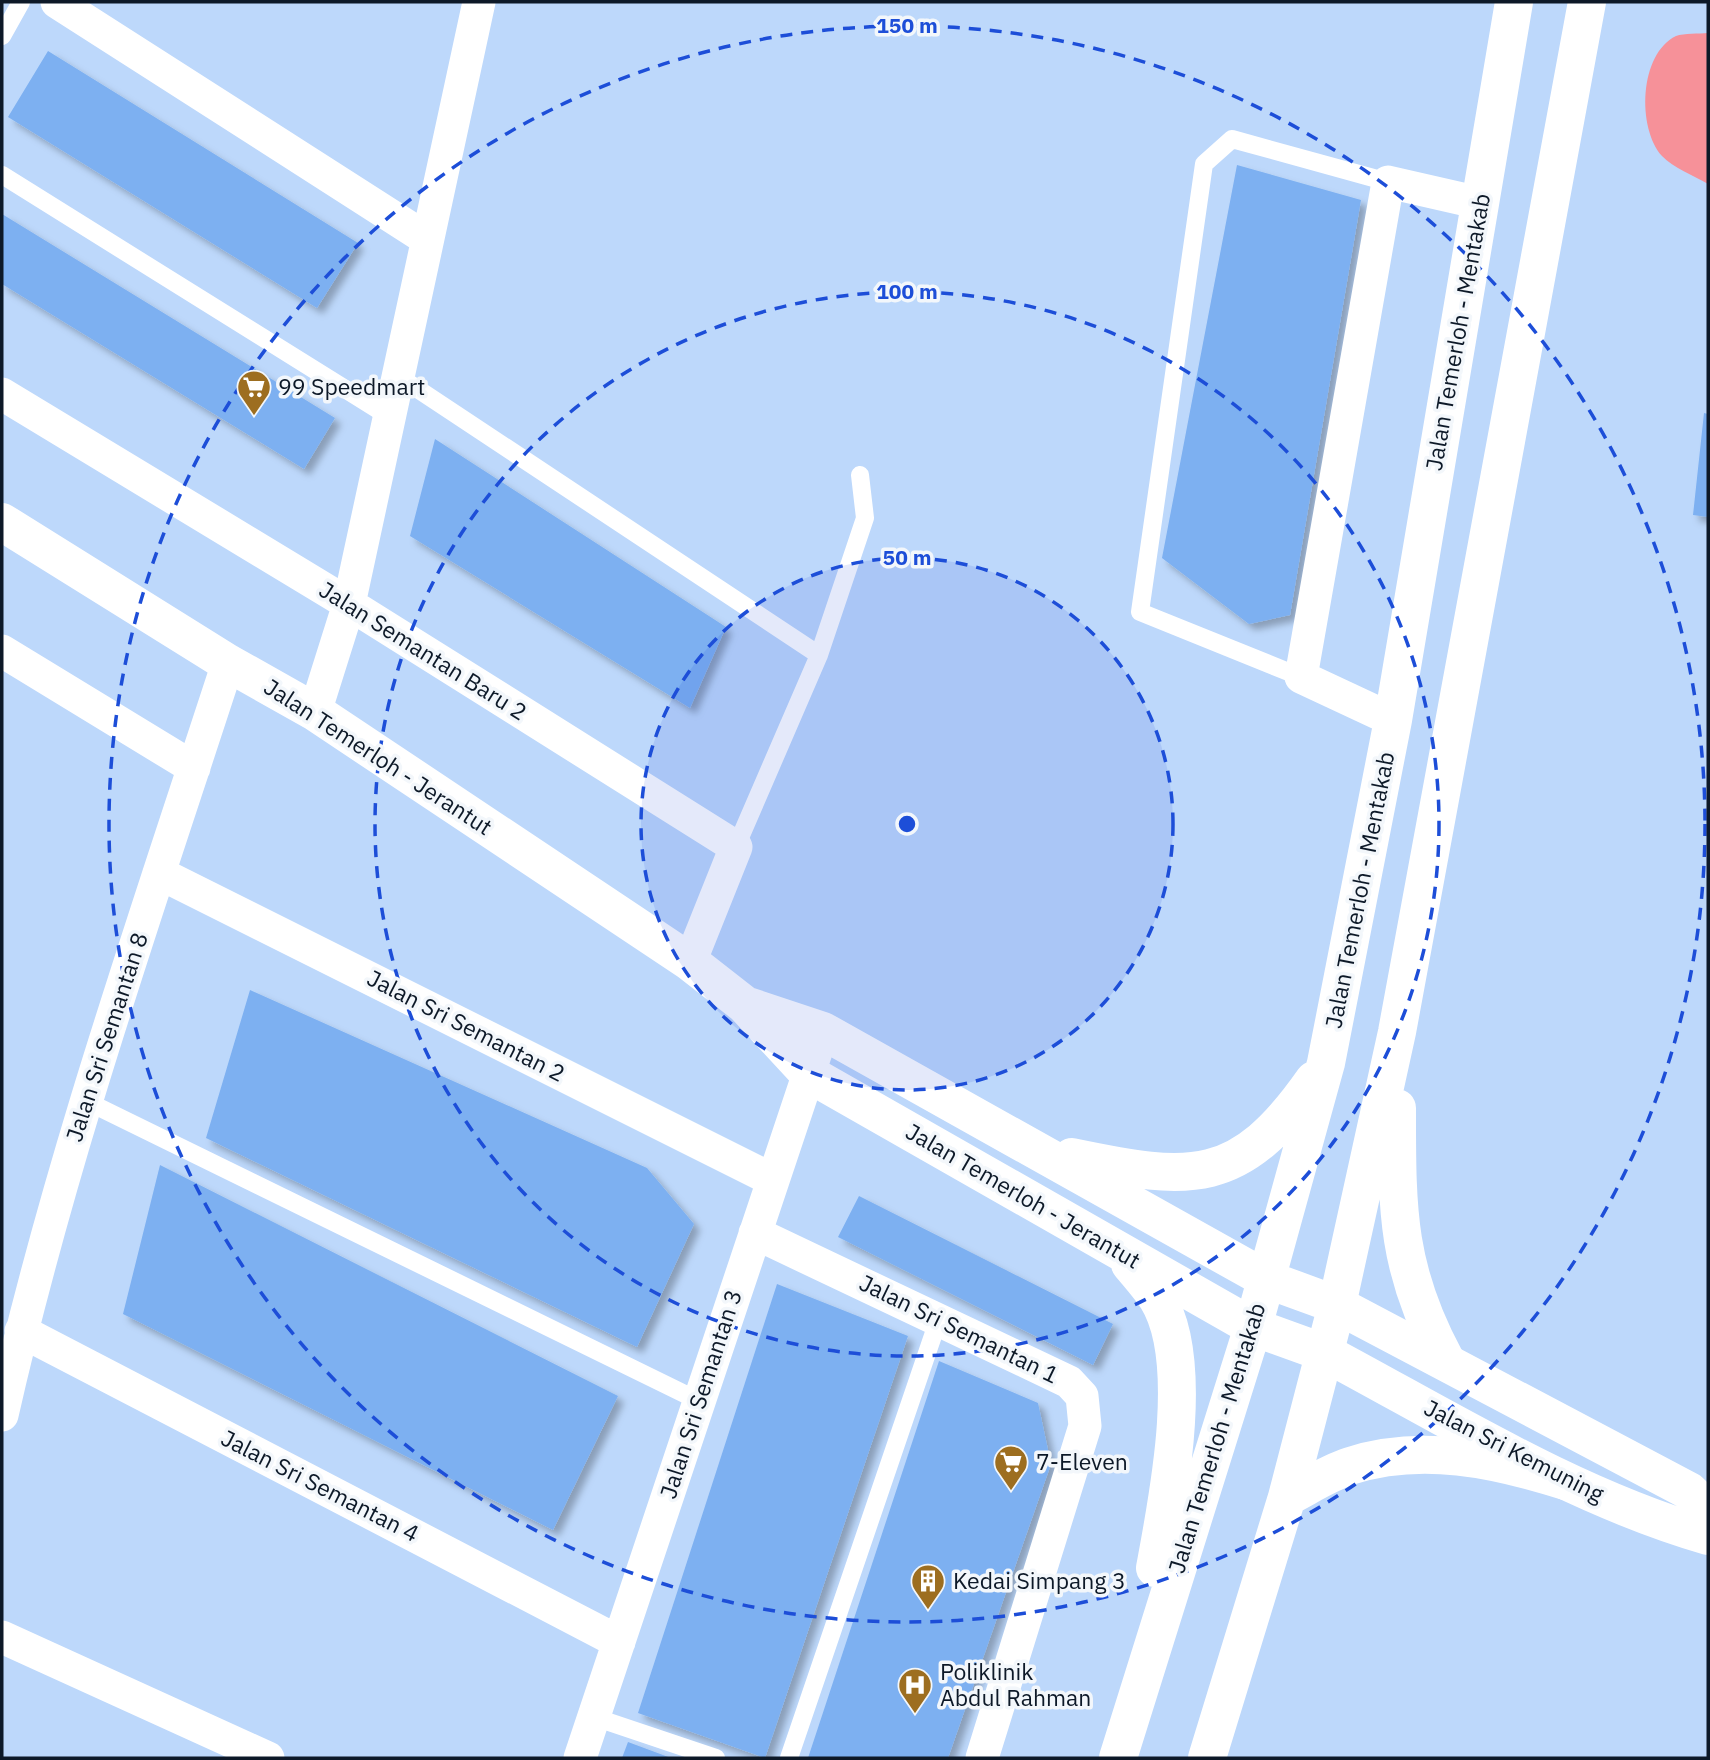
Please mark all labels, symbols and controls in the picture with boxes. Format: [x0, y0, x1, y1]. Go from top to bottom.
text: 150 m [876, 11, 938, 39]
street label: Jalan Temerloh - Mentakab [1418, 191, 1496, 473]
text: 100 m [876, 277, 938, 305]
supermarket icon: 99 Speedmart [235, 368, 273, 417]
place label: 99 Speedmart [278, 371, 425, 401]
text: 50 m [883, 543, 931, 571]
street label: Jalan Semantan Baru 2 [314, 574, 533, 726]
street label: Jalan Temerloh - Jerantut [259, 671, 498, 841]
street label: Jalan Temerloh - Mentakab [1317, 749, 1401, 1031]
centre of rings [895, 812, 919, 836]
street label: Jalan Sri Semantan 8 [58, 928, 154, 1145]
street label: Jalan Sri Semantan 2 [362, 962, 570, 1088]
street label: Jalan Temerloh - Jerantut [901, 1116, 1146, 1275]
street label: Jalan Sri Semantan 1 [855, 1267, 1064, 1389]
street label: Jalan Sri Semantan 3 [652, 1285, 748, 1502]
street label: Jalan Temerloh - Mentakab [1161, 1299, 1271, 1576]
street label: Jalan Sri Kemuning [1420, 1392, 1609, 1508]
street label: Jalan Sri Semantan 4 [216, 1422, 424, 1548]
supermarket icon: 7-Eleven [992, 1443, 1030, 1492]
place label: 7-Eleven [1036, 1446, 1128, 1476]
building icon: Kedai Simpang 3 [909, 1562, 947, 1611]
place label: Kedai Simpang 3 [953, 1565, 1126, 1595]
place label: Poliklinik Abdul Rahman [940, 1656, 1091, 1712]
hospital icon: Poliklinik Abdul Rahman [896, 1666, 934, 1715]

